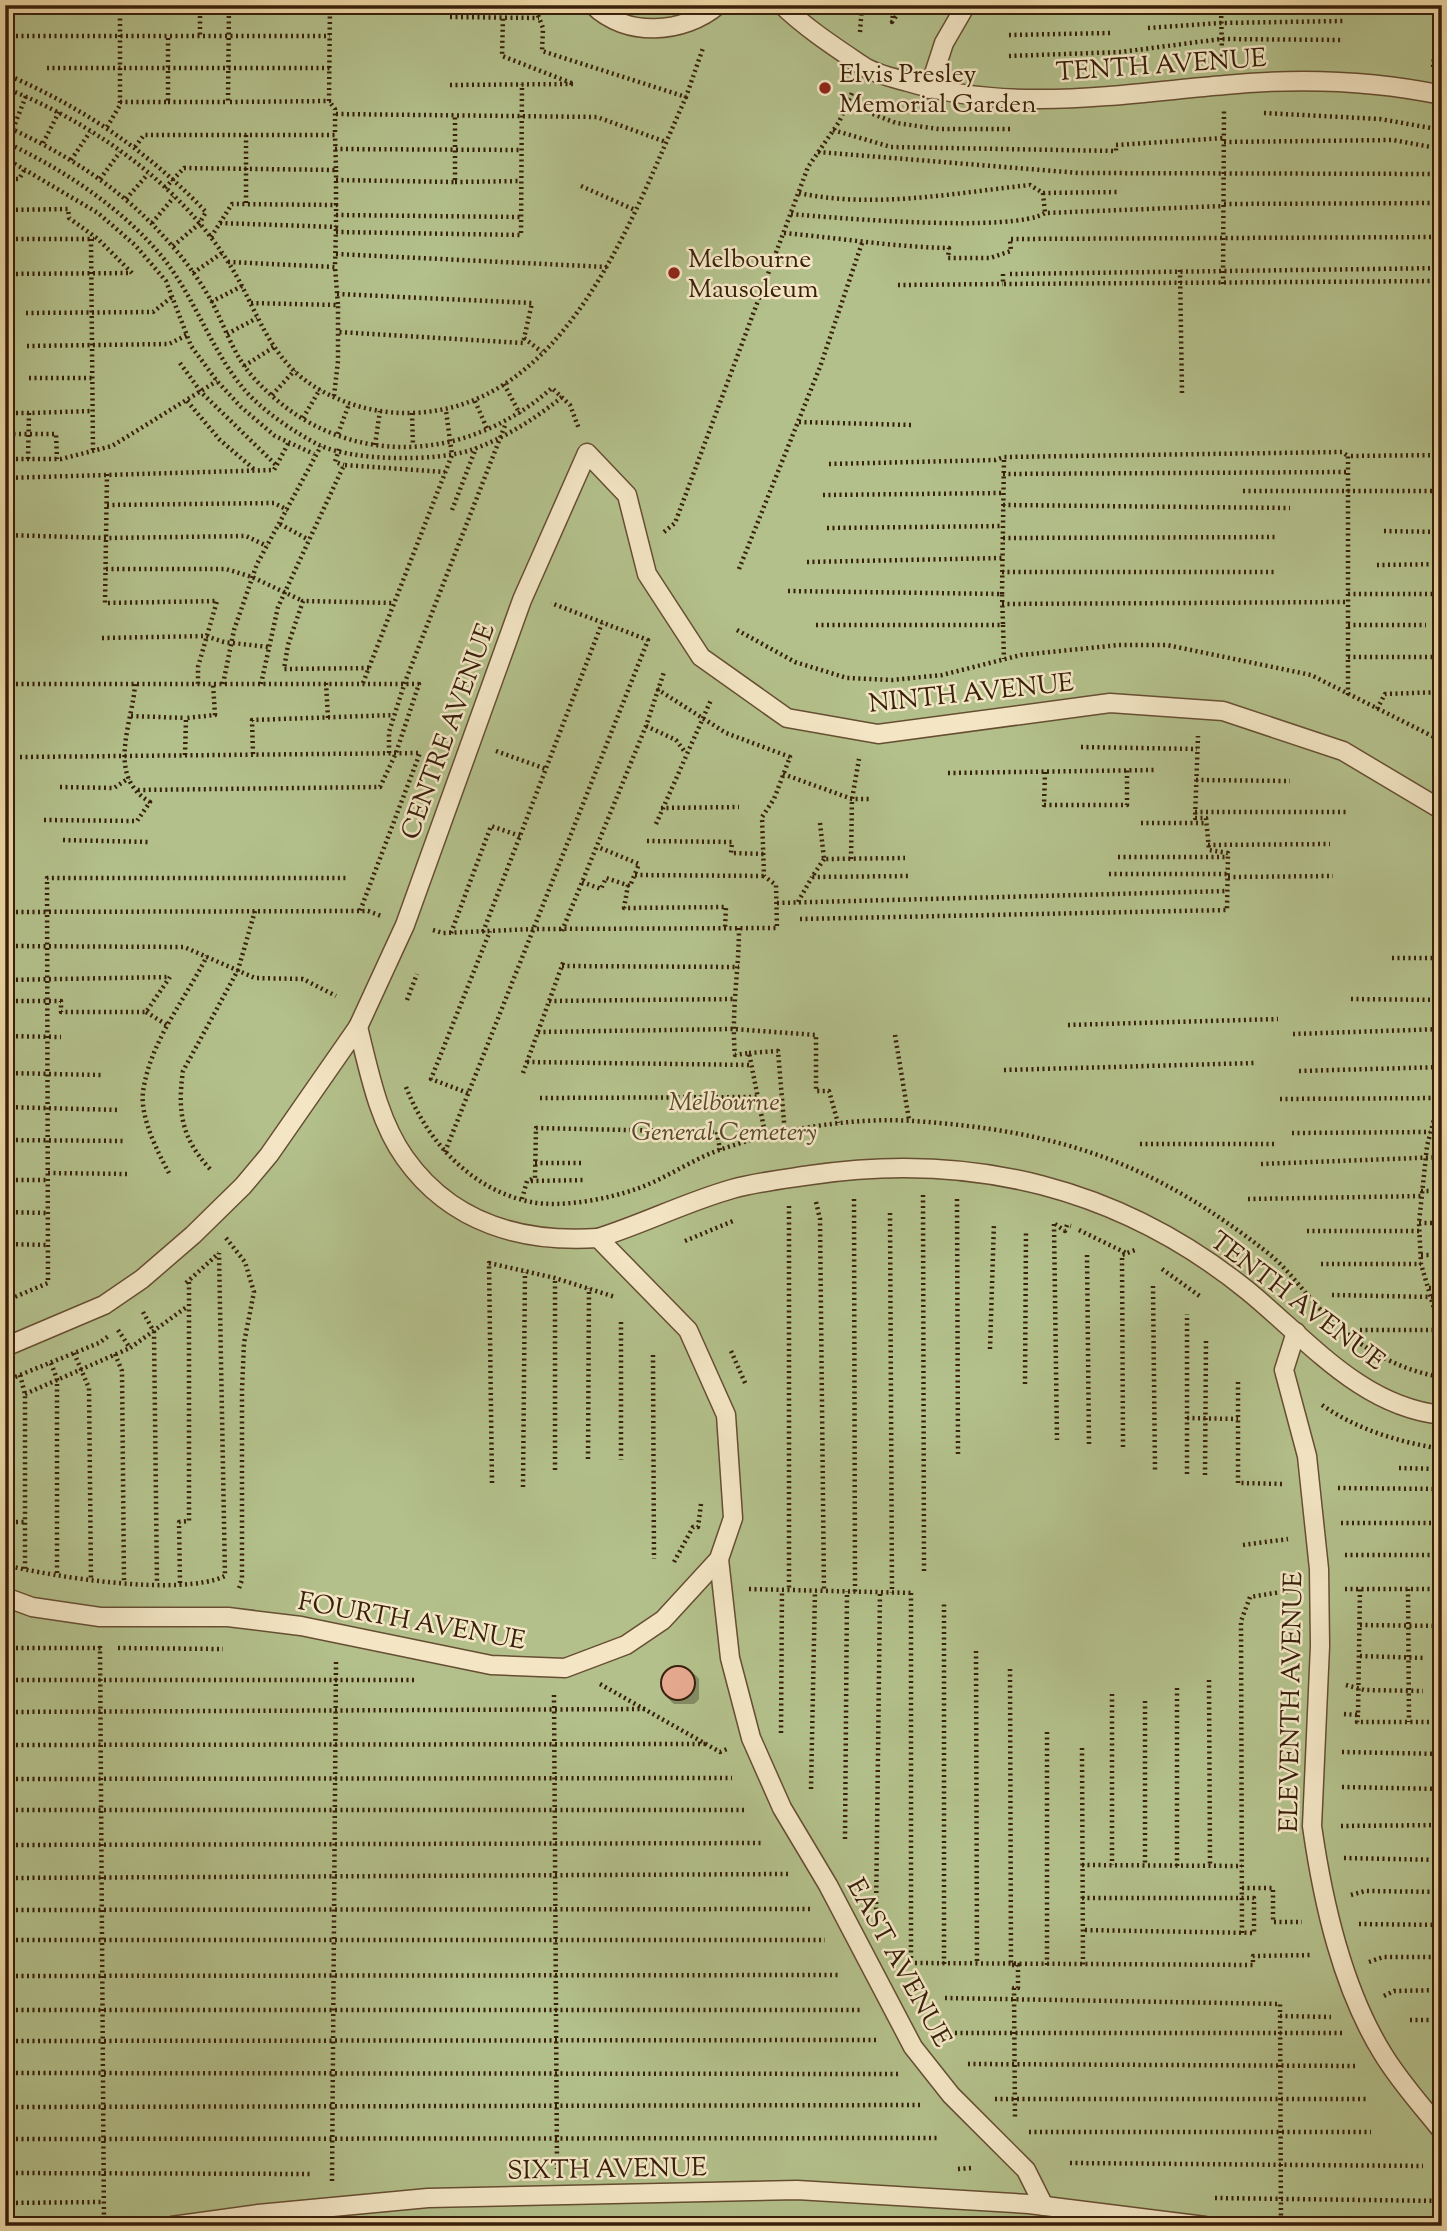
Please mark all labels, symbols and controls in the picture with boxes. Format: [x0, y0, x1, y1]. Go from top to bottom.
street label: TENTH AVENUE [1055, 41, 1268, 92]
place label: Elvis Presley Memorial Garden [839, 57, 1037, 124]
marker: Elvis Presley Memorial Garden [817, 80, 833, 96]
place label: Melbourne Mausoleum [688, 242, 818, 309]
marker: Melbourne Mausoleum [666, 265, 682, 281]
street label: CENTRE AVENUE [393, 618, 506, 845]
street label: NINTH AVENUE [867, 665, 1076, 724]
park label: Melbourne General Cemetery [631, 1085, 817, 1152]
street label: TENTH AVENUE [1201, 1224, 1392, 1380]
street label: ELEVENTH AVENUE [1272, 1571, 1313, 1833]
street label: FOURTH AVENUE [295, 1584, 528, 1661]
street label: EAST AVENUE [836, 1872, 960, 2054]
street label: SIXTH AVENUE [507, 2150, 707, 2191]

